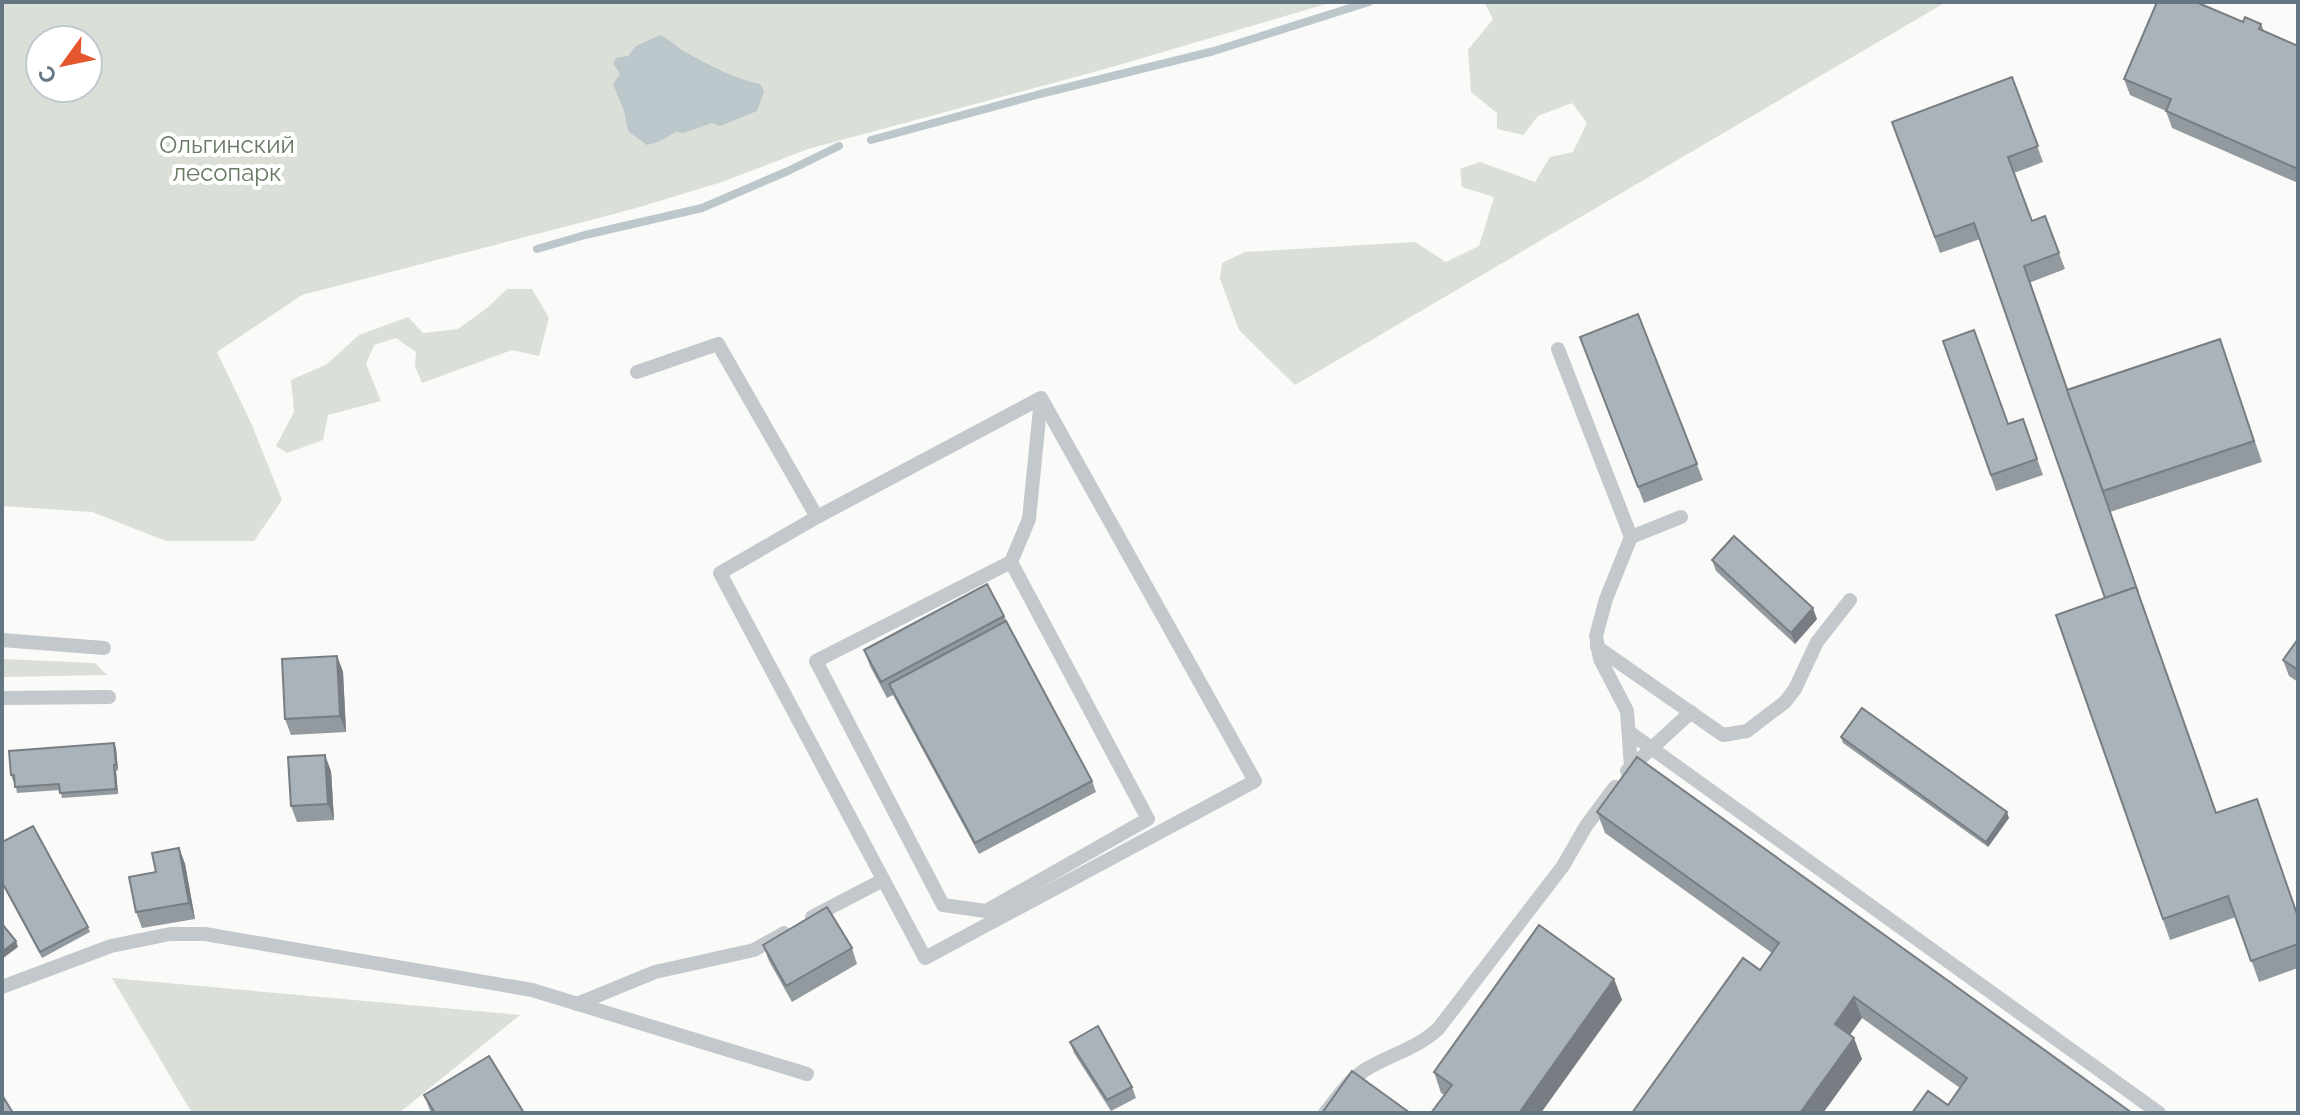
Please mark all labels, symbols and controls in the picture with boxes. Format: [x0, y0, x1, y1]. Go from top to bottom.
north arrow [24, 24, 104, 104]
text: С [32, 61, 62, 88]
park label: Ольгинский лесопарк [159, 130, 295, 187]

